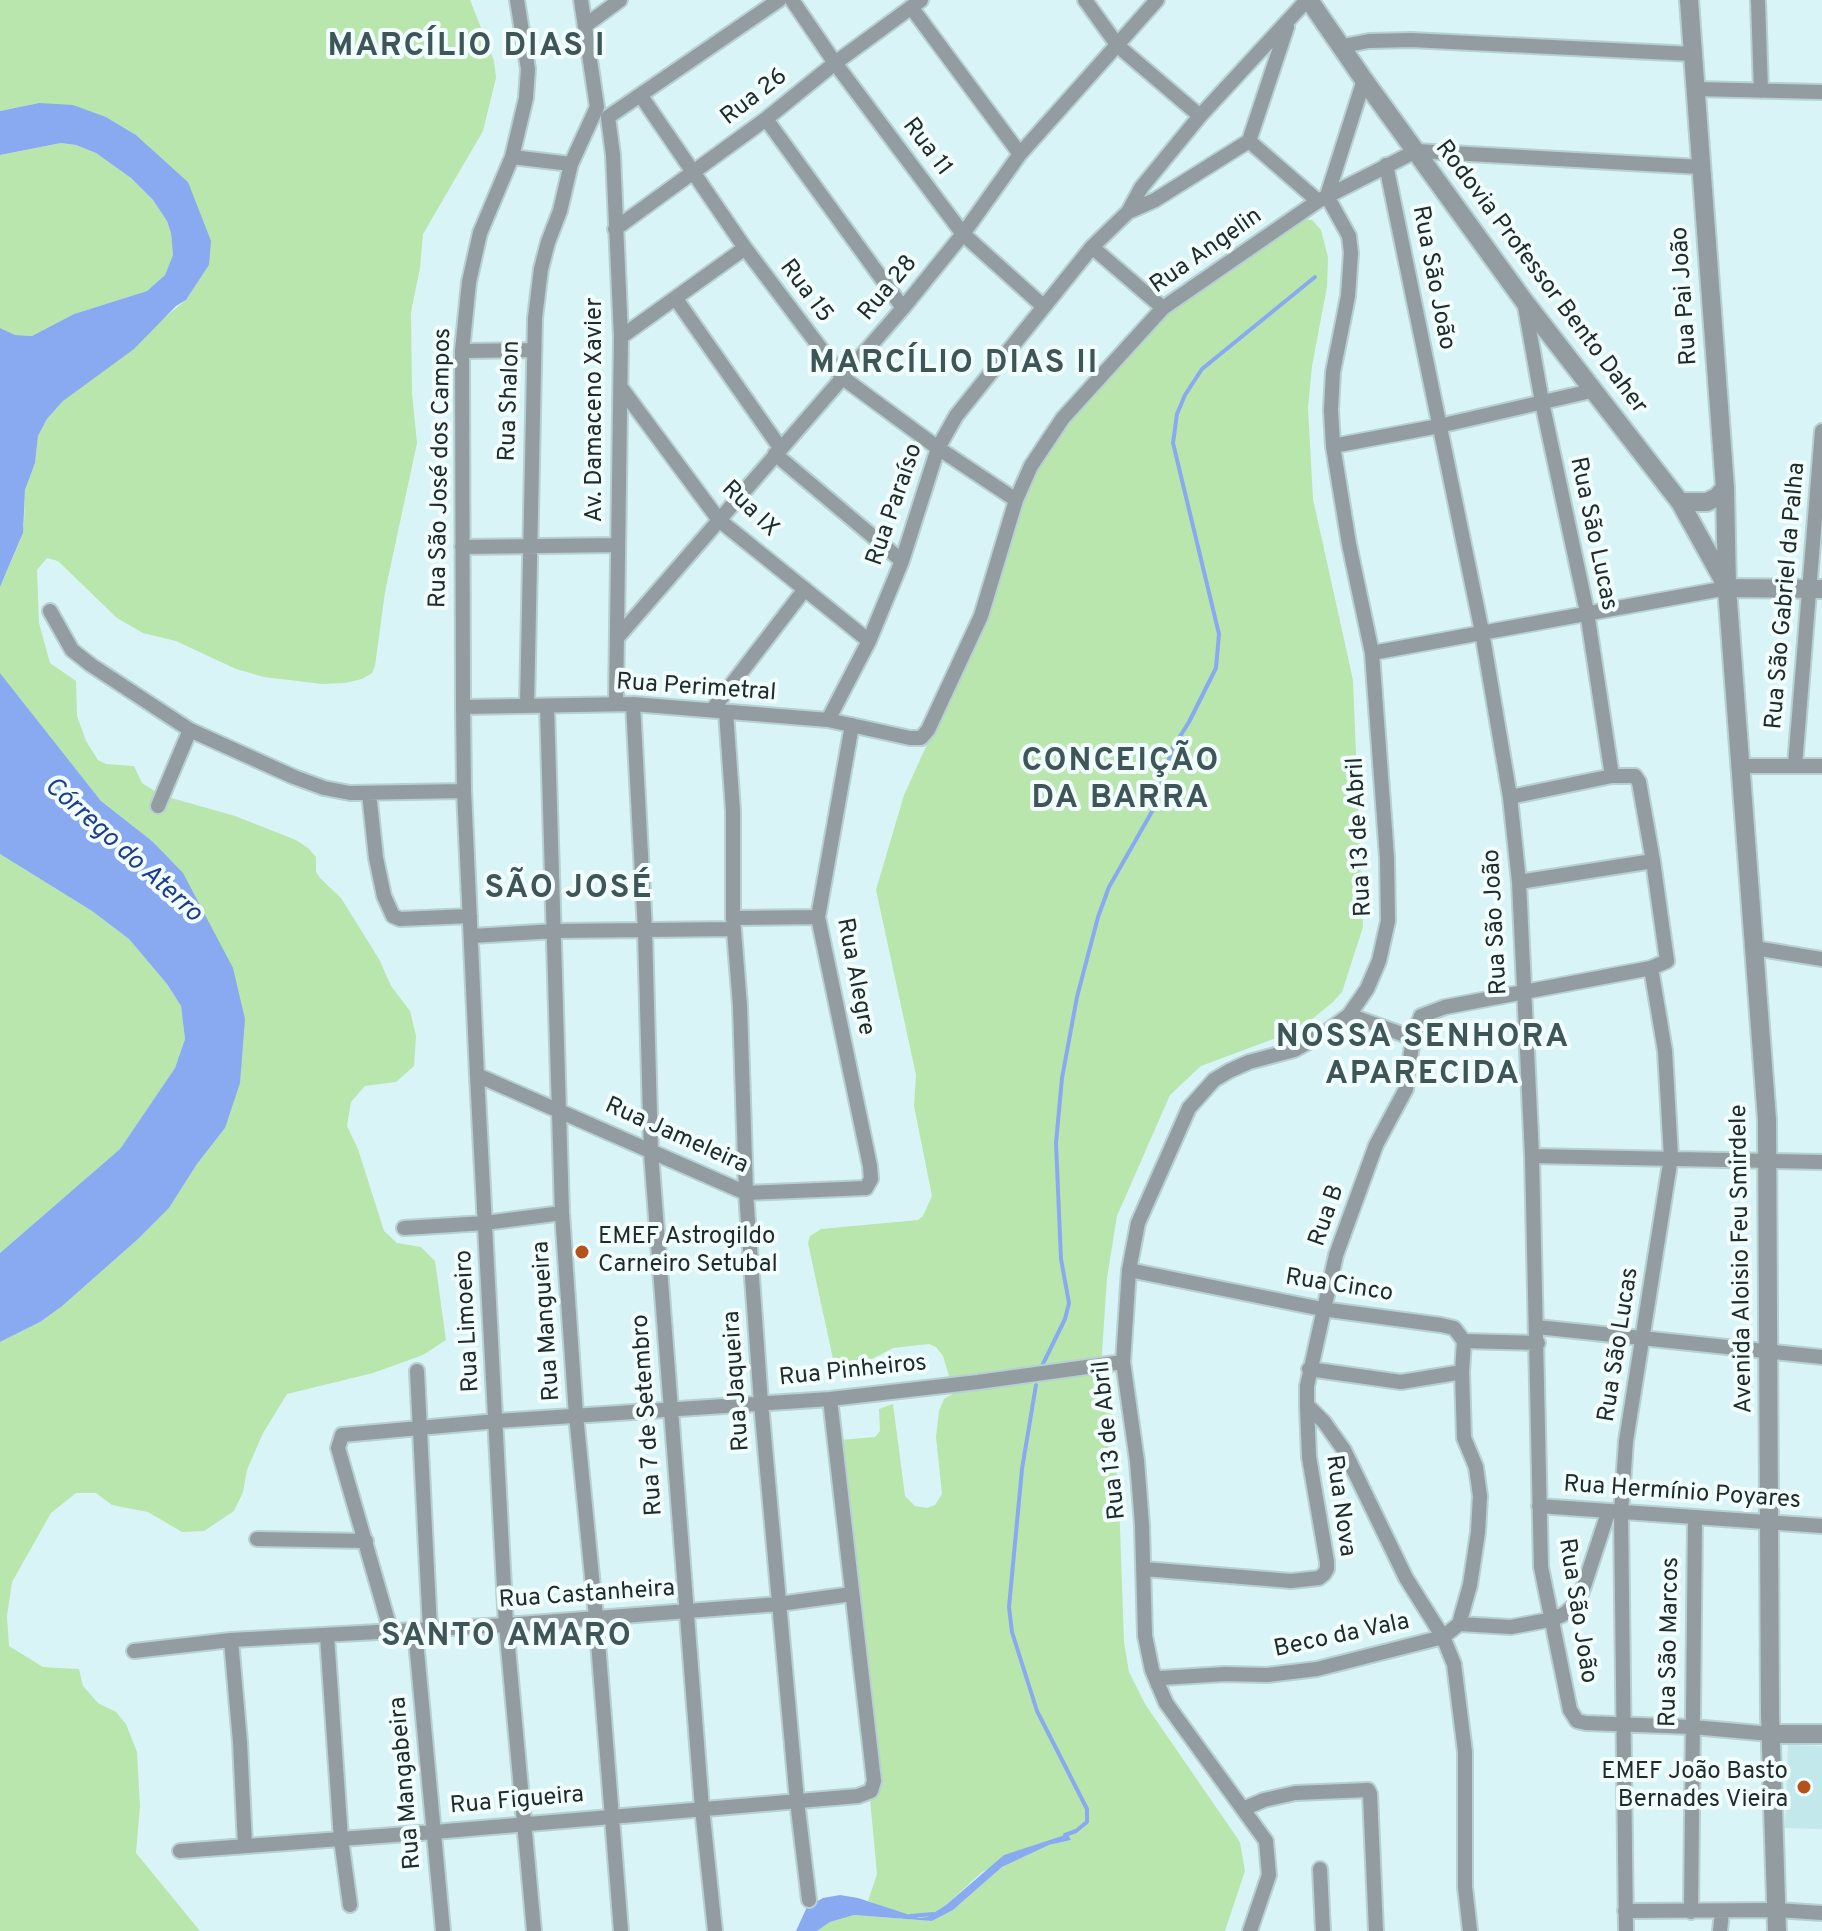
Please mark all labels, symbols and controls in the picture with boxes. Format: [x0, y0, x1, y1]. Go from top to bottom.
district label: MARCÍLIO DIAS I [328, 30, 606, 68]
street label: Rua 26 [716, 63, 794, 133]
street label: Rua 11 [895, 113, 957, 183]
street label: Rodovia Professor Bento Daher [1428, 135, 1652, 421]
street label: Rua Angelin [1146, 203, 1268, 301]
street label: Rua São João [1404, 204, 1460, 352]
street label: Rua Pai João [1667, 226, 1705, 366]
street label: Rua 28 [853, 250, 925, 328]
street label: Rua 15 [772, 255, 838, 329]
street label: Av. Damaceno Xavier [582, 297, 610, 523]
street label: Rua São José dos Campos [425, 328, 459, 608]
street label: Rua Shalon [494, 340, 528, 462]
district label: MARCÍLIO DIAS II [809, 347, 1099, 385]
street label: Rua Paraíso [862, 440, 930, 570]
street label: Rua São Lucas [1562, 455, 1622, 613]
street label: Rua São Gabriel da Palha [1761, 461, 1813, 731]
street label: Rua IX [714, 476, 784, 544]
street label: Rua Perimetral [615, 669, 777, 709]
district label: CONCEIÇÃO DA BARRA [1022, 745, 1220, 820]
street label: Rua 13 de Abril [1342, 756, 1380, 918]
water label: Córrego do Aterro [37, 772, 207, 930]
street label: Rua São João [1479, 848, 1515, 996]
district label: SÃO JOSÉ [485, 872, 653, 910]
street label: Rua Alegre [829, 916, 879, 1038]
district label: NOSSA SENHORA APARECIDA [1276, 1021, 1570, 1096]
street label: Rua Jameleira [600, 1093, 752, 1181]
street label: Avenida Aloisio Feu Smirdele [1726, 1104, 1760, 1414]
street label: Rua B [1304, 1181, 1352, 1251]
place label: EMEF Astrogildo Carneiro Setubal [598, 1224, 778, 1280]
street label: Rua Mangueira [528, 1240, 568, 1402]
marker: EMEF Astrogildo Carneiro Setubal [573, 1243, 591, 1261]
street label: Rua Limoeiro [451, 1249, 487, 1393]
street label: Rua Cinco [1283, 1264, 1395, 1310]
street label: Rua São Lucas [1594, 1266, 1646, 1424]
street label: Rua Jaqueira [719, 1310, 757, 1452]
street label: Rua 7 de Setembro [628, 1313, 670, 1517]
street label: Rua Pinheiros [778, 1350, 928, 1394]
street label: Rua 13 de Abril [1088, 1359, 1134, 1521]
street label: Rua Nova [1318, 1453, 1360, 1559]
street label: Rua Hermínio Poyares [1562, 1471, 1802, 1517]
street label: Rua São João [1550, 1537, 1602, 1685]
street label: Rua São Marcos [1655, 1557, 1687, 1727]
street label: Rua Castanheira [498, 1575, 676, 1617]
street label: Beco da Vala [1272, 1609, 1412, 1665]
district label: SANTO AMARO [381, 1620, 633, 1658]
street label: Rua Mangabeira [385, 1695, 429, 1871]
place label: EMEF João Basto Bernades Vieira [1601, 1759, 1788, 1815]
marker: EMEF João Basto Bernades Vieira [1795, 1778, 1813, 1796]
street label: Rua Figueira [449, 1782, 585, 1822]

